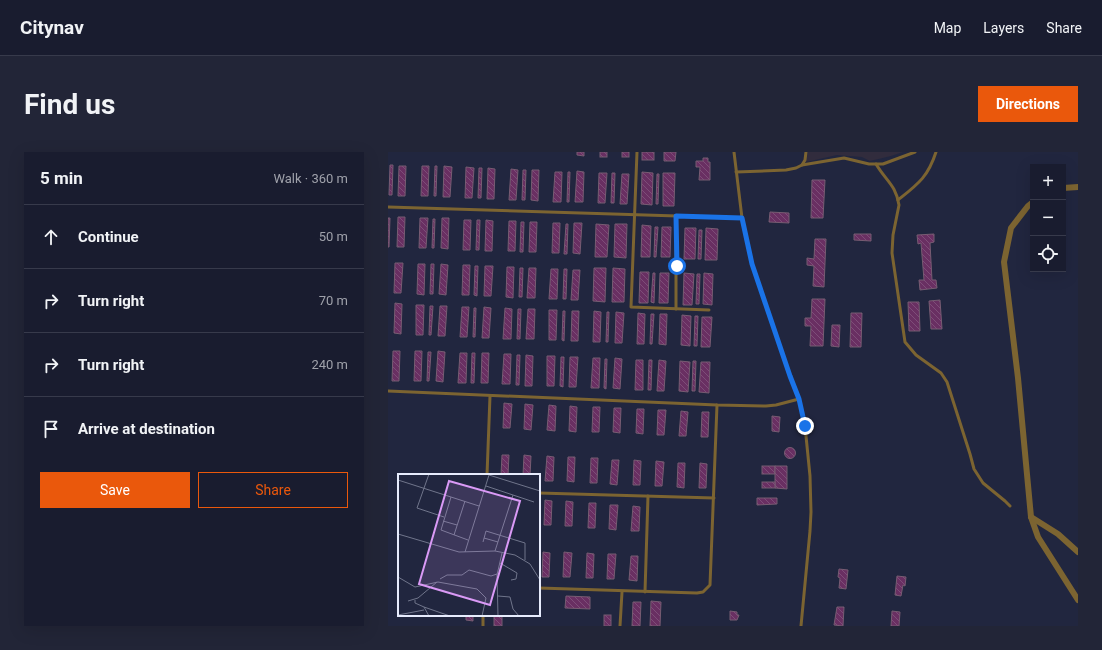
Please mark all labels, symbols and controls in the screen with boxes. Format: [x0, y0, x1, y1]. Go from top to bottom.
text: Citynav [20, 16, 84, 39]
text: Map [934, 20, 961, 36]
text: Layers [983, 20, 1024, 36]
text: Share [1046, 20, 1082, 36]
button: Directions [978, 86, 1078, 122]
text: Find us [24, 88, 115, 121]
map controls [1030, 164, 1066, 272]
button: + [1030, 164, 1066, 200]
text: 5 min [40, 168, 83, 188]
text: Walk · 360 m [273, 171, 348, 186]
button: − [1030, 200, 1066, 236]
icon: ahead [40, 226, 62, 248]
text: Continue [78, 228, 139, 246]
text: 50 m [319, 229, 348, 244]
button: locate [1030, 236, 1066, 272]
route start [668, 257, 686, 275]
icon: right [40, 290, 62, 312]
text: Turn right [78, 292, 144, 310]
text: 70 m [319, 293, 348, 308]
icon: right [40, 354, 62, 376]
text: Turn right [78, 356, 144, 374]
text: 240 m [311, 357, 348, 372]
route end [796, 417, 814, 435]
icon: arrive [40, 418, 62, 440]
text: Arrive at destination [78, 420, 215, 438]
button: Save [40, 472, 190, 508]
button: Share [198, 472, 348, 508]
inset map [398, 474, 540, 616]

